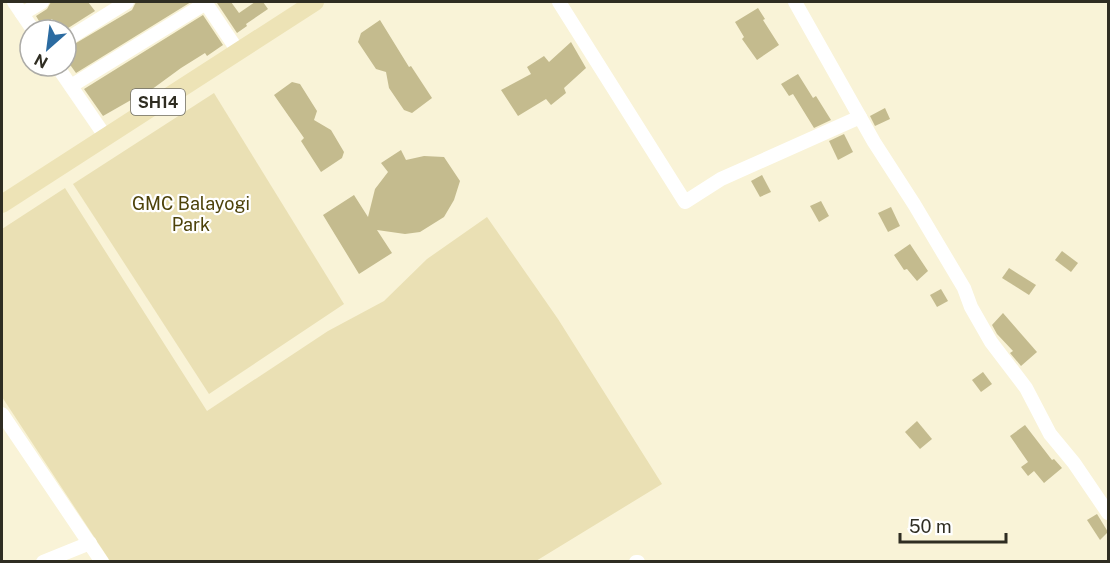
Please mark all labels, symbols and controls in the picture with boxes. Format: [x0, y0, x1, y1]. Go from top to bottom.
north arrow [18, 18, 78, 78]
text: N [31, 49, 51, 72]
road number: SH14 [131, 89, 185, 115]
park label: GMC Balayogi Park [132, 193, 250, 235]
scale bar [900, 506, 1006, 544]
text: 50 m [909, 516, 952, 537]

